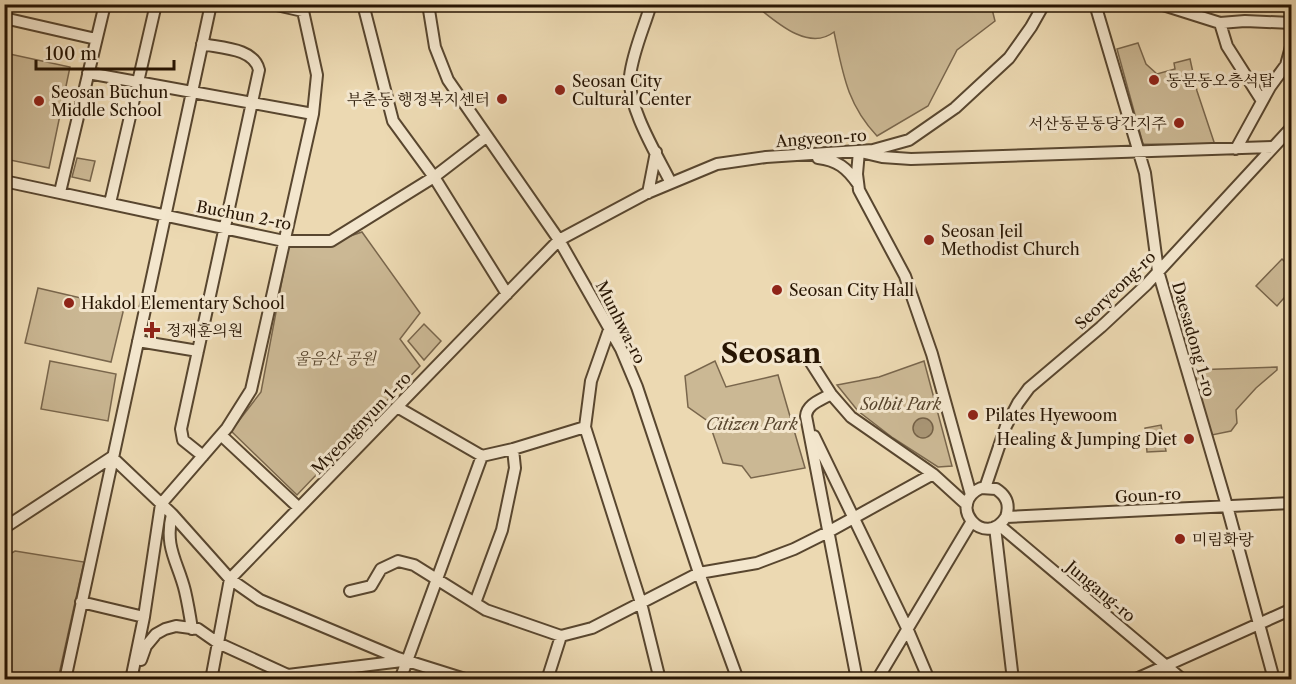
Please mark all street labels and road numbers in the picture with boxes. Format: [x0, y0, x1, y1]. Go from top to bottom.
street label: Angyeon-ro [774, 125, 867, 151]
street label: Buchun 2-ro [195, 196, 293, 234]
street label: Seoryeong-ro [1070, 246, 1160, 333]
street label: Munhwa-ro [592, 277, 650, 367]
street label: Daesadong 1-ro [1168, 279, 1220, 399]
street label: Myeongnyun 1-ro [307, 368, 415, 478]
street label: Goun-ro [1114, 483, 1182, 507]
street label: Jungang-ro [1060, 554, 1140, 626]

